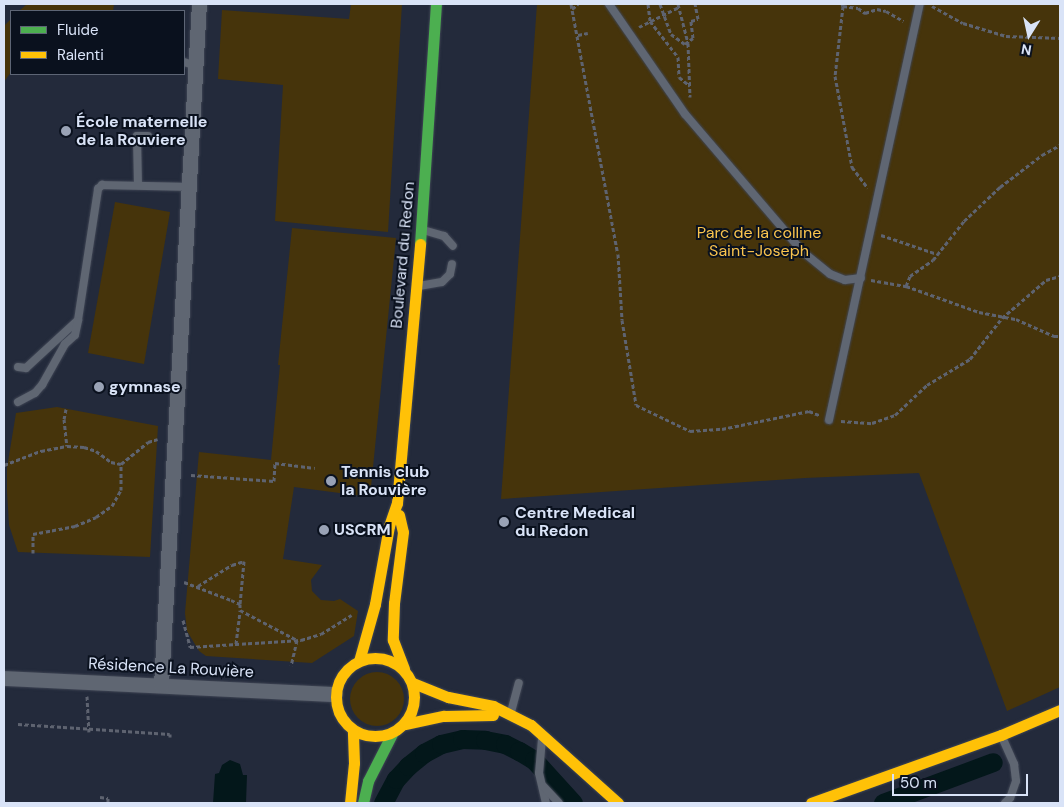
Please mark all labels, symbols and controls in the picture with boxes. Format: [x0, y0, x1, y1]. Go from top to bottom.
legend [10, 10, 185, 75]
north arrow [1004, 10, 1054, 60]
text: Fluide [57, 20, 99, 40]
text: N [1020, 40, 1033, 60]
text: Ralenti [57, 45, 104, 65]
place label: École maternelle de la Rouviere [76, 112, 207, 150]
marker: École maternelle de la Rouviere [60, 125, 72, 137]
street label: Boulevard du Redon [387, 181, 419, 329]
park label: Parc de la colline Saint-Joseph [697, 223, 821, 261]
place label: gymnase [109, 377, 181, 397]
marker: gymnase [93, 381, 105, 393]
place label: Tennis club la Rouvière [341, 462, 429, 500]
marker: Tennis club la Rouvière [325, 475, 337, 487]
place label: Centre Medical du Redon [515, 503, 635, 541]
marker: Centre Medical du Redon [497, 515, 511, 529]
place label: USCRM [334, 520, 391, 540]
marker: USCRM [318, 524, 330, 536]
street label: Résidence La Rouvière [88, 654, 254, 682]
scale bar [894, 764, 1030, 796]
text: 50 m [900, 773, 937, 793]

